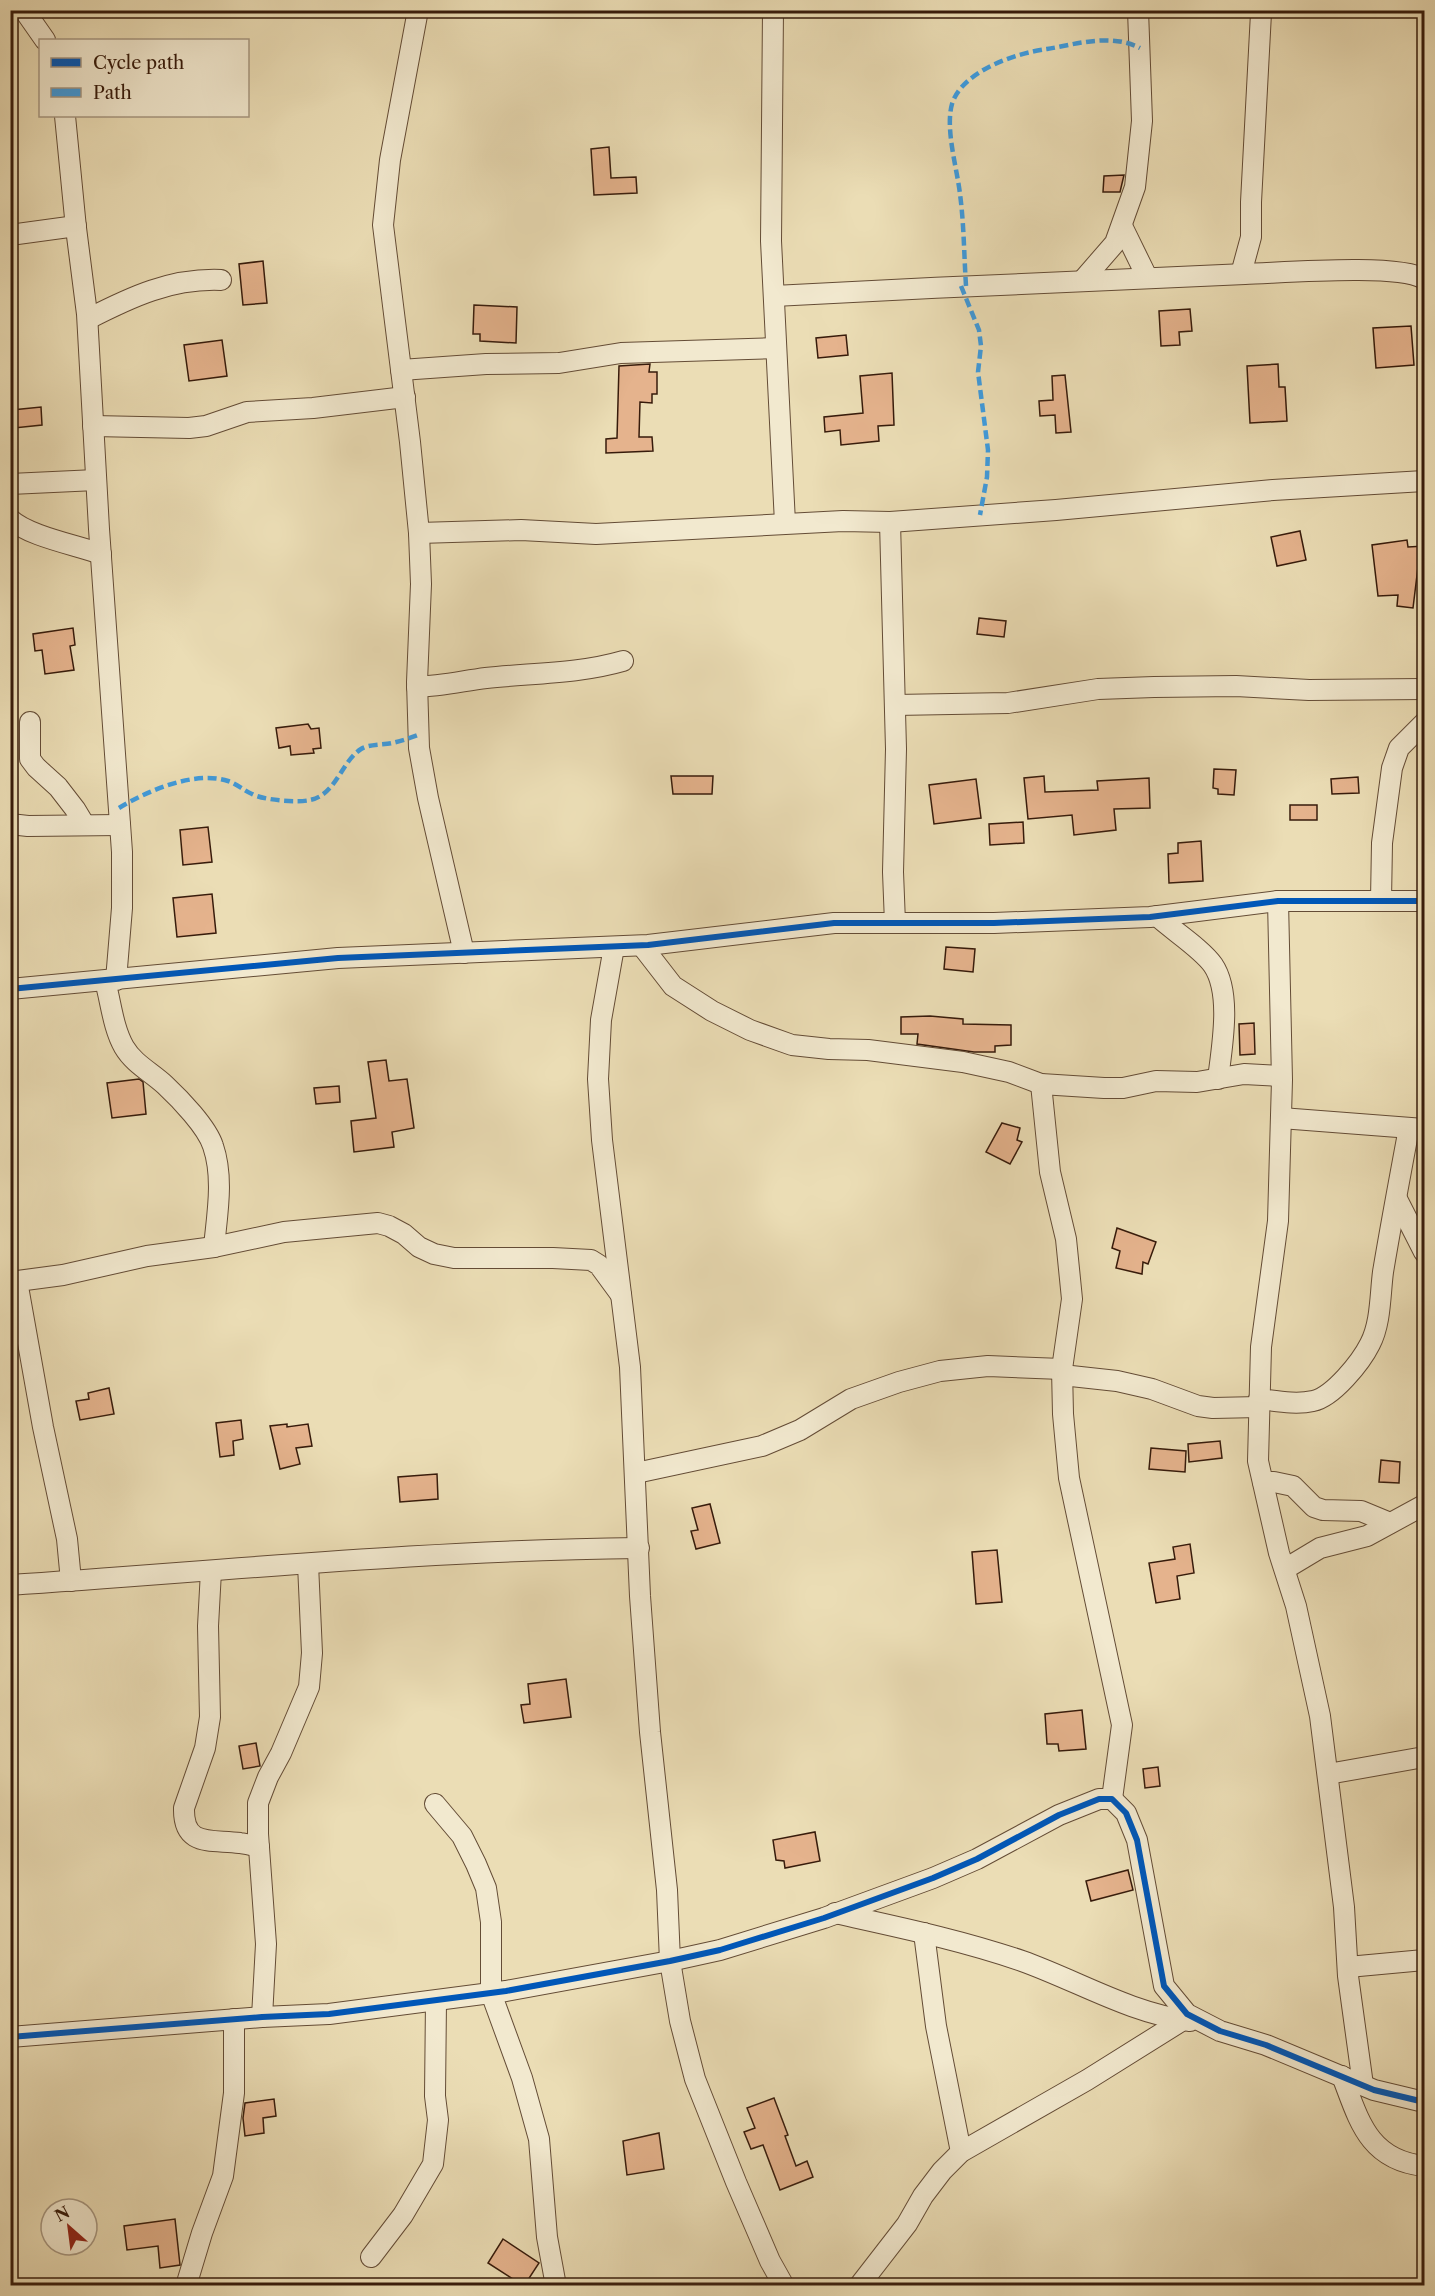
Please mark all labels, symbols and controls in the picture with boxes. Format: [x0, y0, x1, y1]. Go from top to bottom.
legend [39, 39, 249, 117]
text: Cycle path [93, 52, 184, 74]
text: Path [93, 82, 132, 104]
north arrow [39, 2197, 99, 2257]
text: N [51, 2202, 73, 2226]

